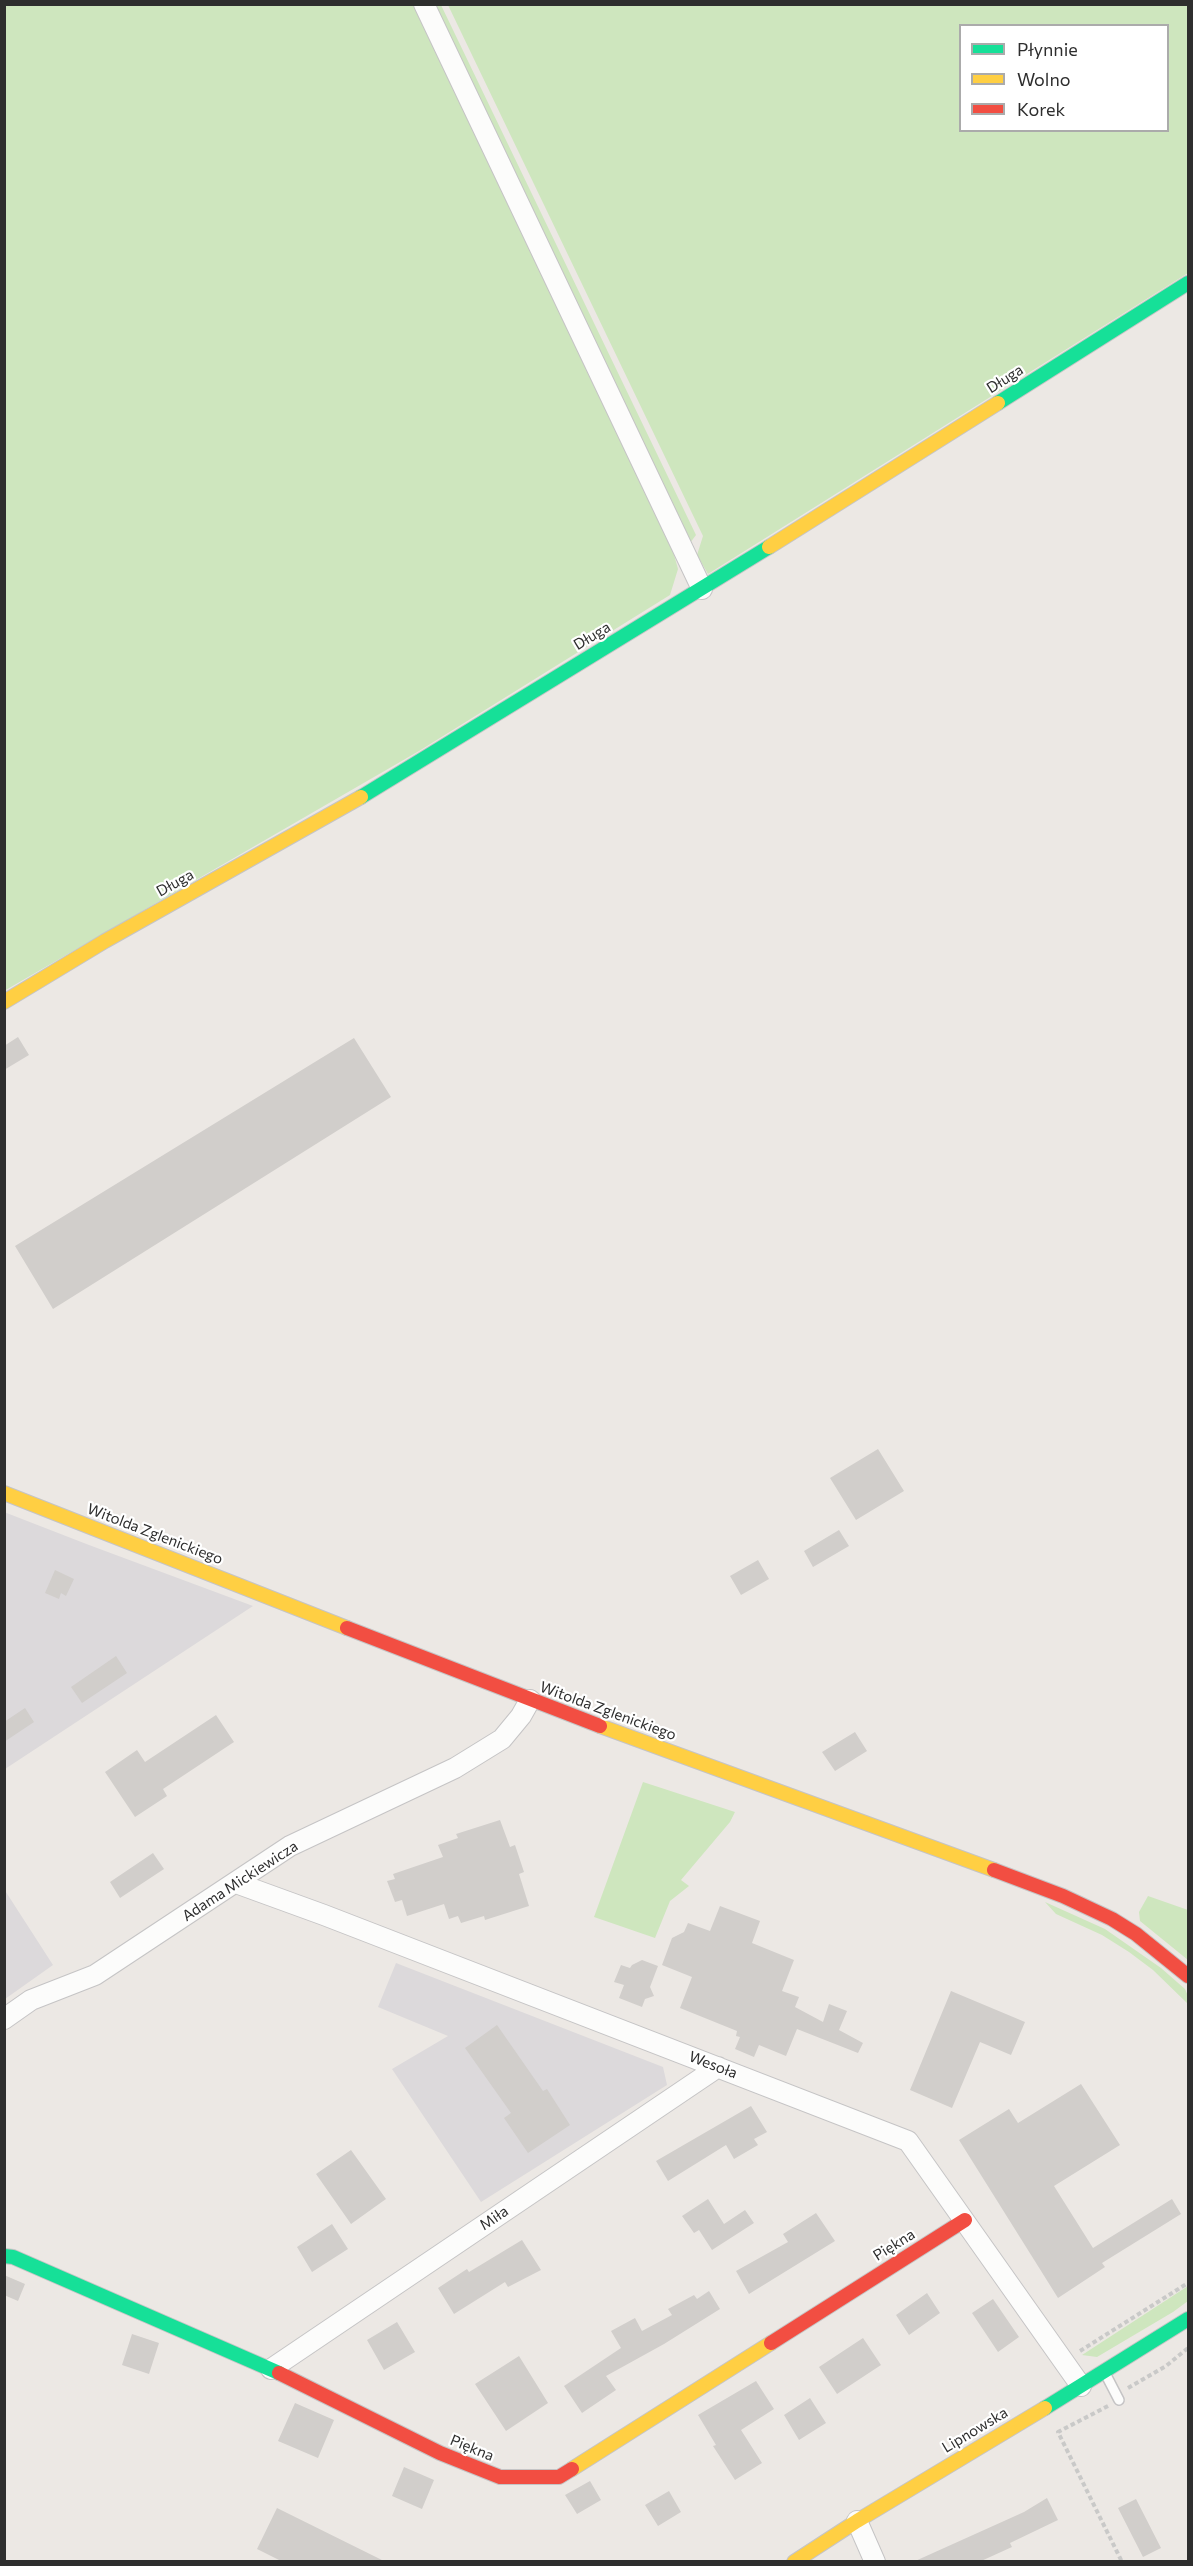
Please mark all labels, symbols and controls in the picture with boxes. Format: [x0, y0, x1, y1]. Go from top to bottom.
legend [959, 24, 1169, 132]
text: Płynnie [1017, 38, 1078, 60]
text: Wolno [1017, 68, 1071, 90]
text: Korek [1017, 98, 1065, 120]
street label: Długa [983, 361, 1027, 397]
street label: Długa [570, 618, 614, 654]
street label: Długa [153, 865, 197, 901]
street label: Witolda Zglenickiego [85, 1500, 225, 1568]
street label: Witolda Zglenickiego [537, 1678, 679, 1744]
street label: Adama Mickiewicza [179, 1837, 301, 1925]
street label: Wesoła [686, 2048, 740, 2082]
street label: Miła [476, 2202, 512, 2234]
street label: Piękna [870, 2225, 918, 2265]
street label: Lipnowska [939, 2403, 1011, 2457]
street label: Piękna [447, 2431, 497, 2465]

